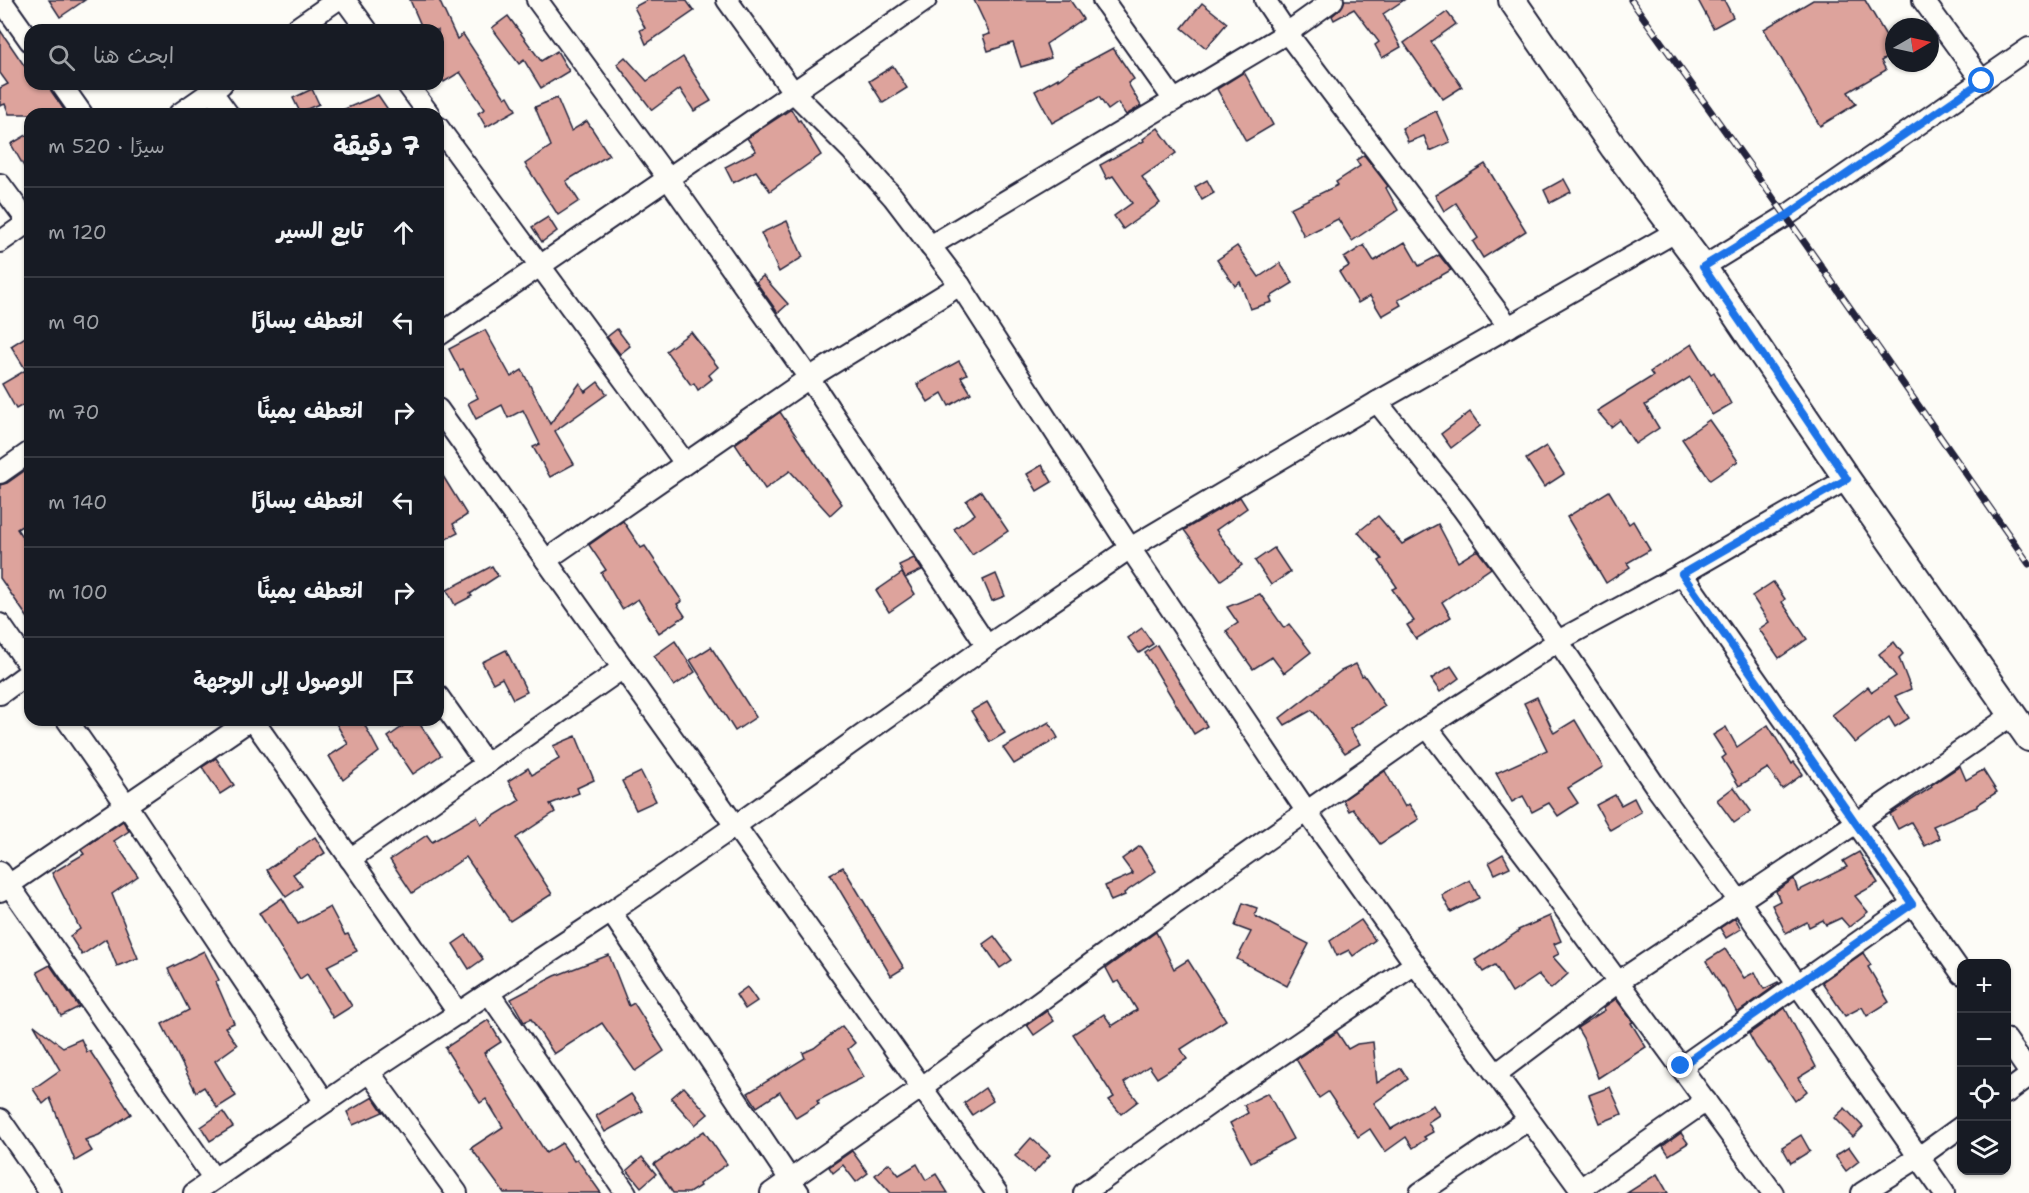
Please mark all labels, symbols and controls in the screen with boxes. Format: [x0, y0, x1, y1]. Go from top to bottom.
north arrow [1885, 18, 1939, 72]
search box [24, 24, 444, 90]
icon: search [45, 41, 78, 74]
text: ابحث هنا [93, 41, 174, 70]
route start [1968, 67, 1994, 93]
text: 7 دقيقة [333, 128, 420, 163]
text: سيرًا · 520 m [48, 133, 165, 159]
text: تابع السير [277, 216, 363, 245]
icon: ahead [387, 216, 420, 249]
text: 120 m [48, 219, 107, 245]
text: انعطف يسارًا [251, 306, 363, 335]
icon: left [387, 306, 420, 339]
text: 90 m [48, 309, 100, 335]
text: انعطف يمينًا [257, 396, 363, 425]
icon: right [387, 396, 420, 429]
text: 70 m [48, 399, 100, 425]
text: انعطف يسارًا [251, 486, 363, 515]
icon: left [387, 486, 420, 519]
text: 140 m [48, 489, 107, 515]
text: انعطف يمينًا [257, 576, 363, 605]
icon: right [387, 576, 420, 609]
text: 100 m [48, 579, 108, 605]
text: الوصول إلى الوجهة [193, 666, 363, 695]
icon: arrive [387, 666, 420, 699]
map controls [1957, 959, 2011, 1175]
button: + [1957, 959, 2011, 1013]
button: − [1957, 1013, 2011, 1067]
route end [1667, 1052, 1693, 1078]
button: locate [1957, 1067, 2011, 1121]
button: layers [1957, 1121, 2011, 1175]

